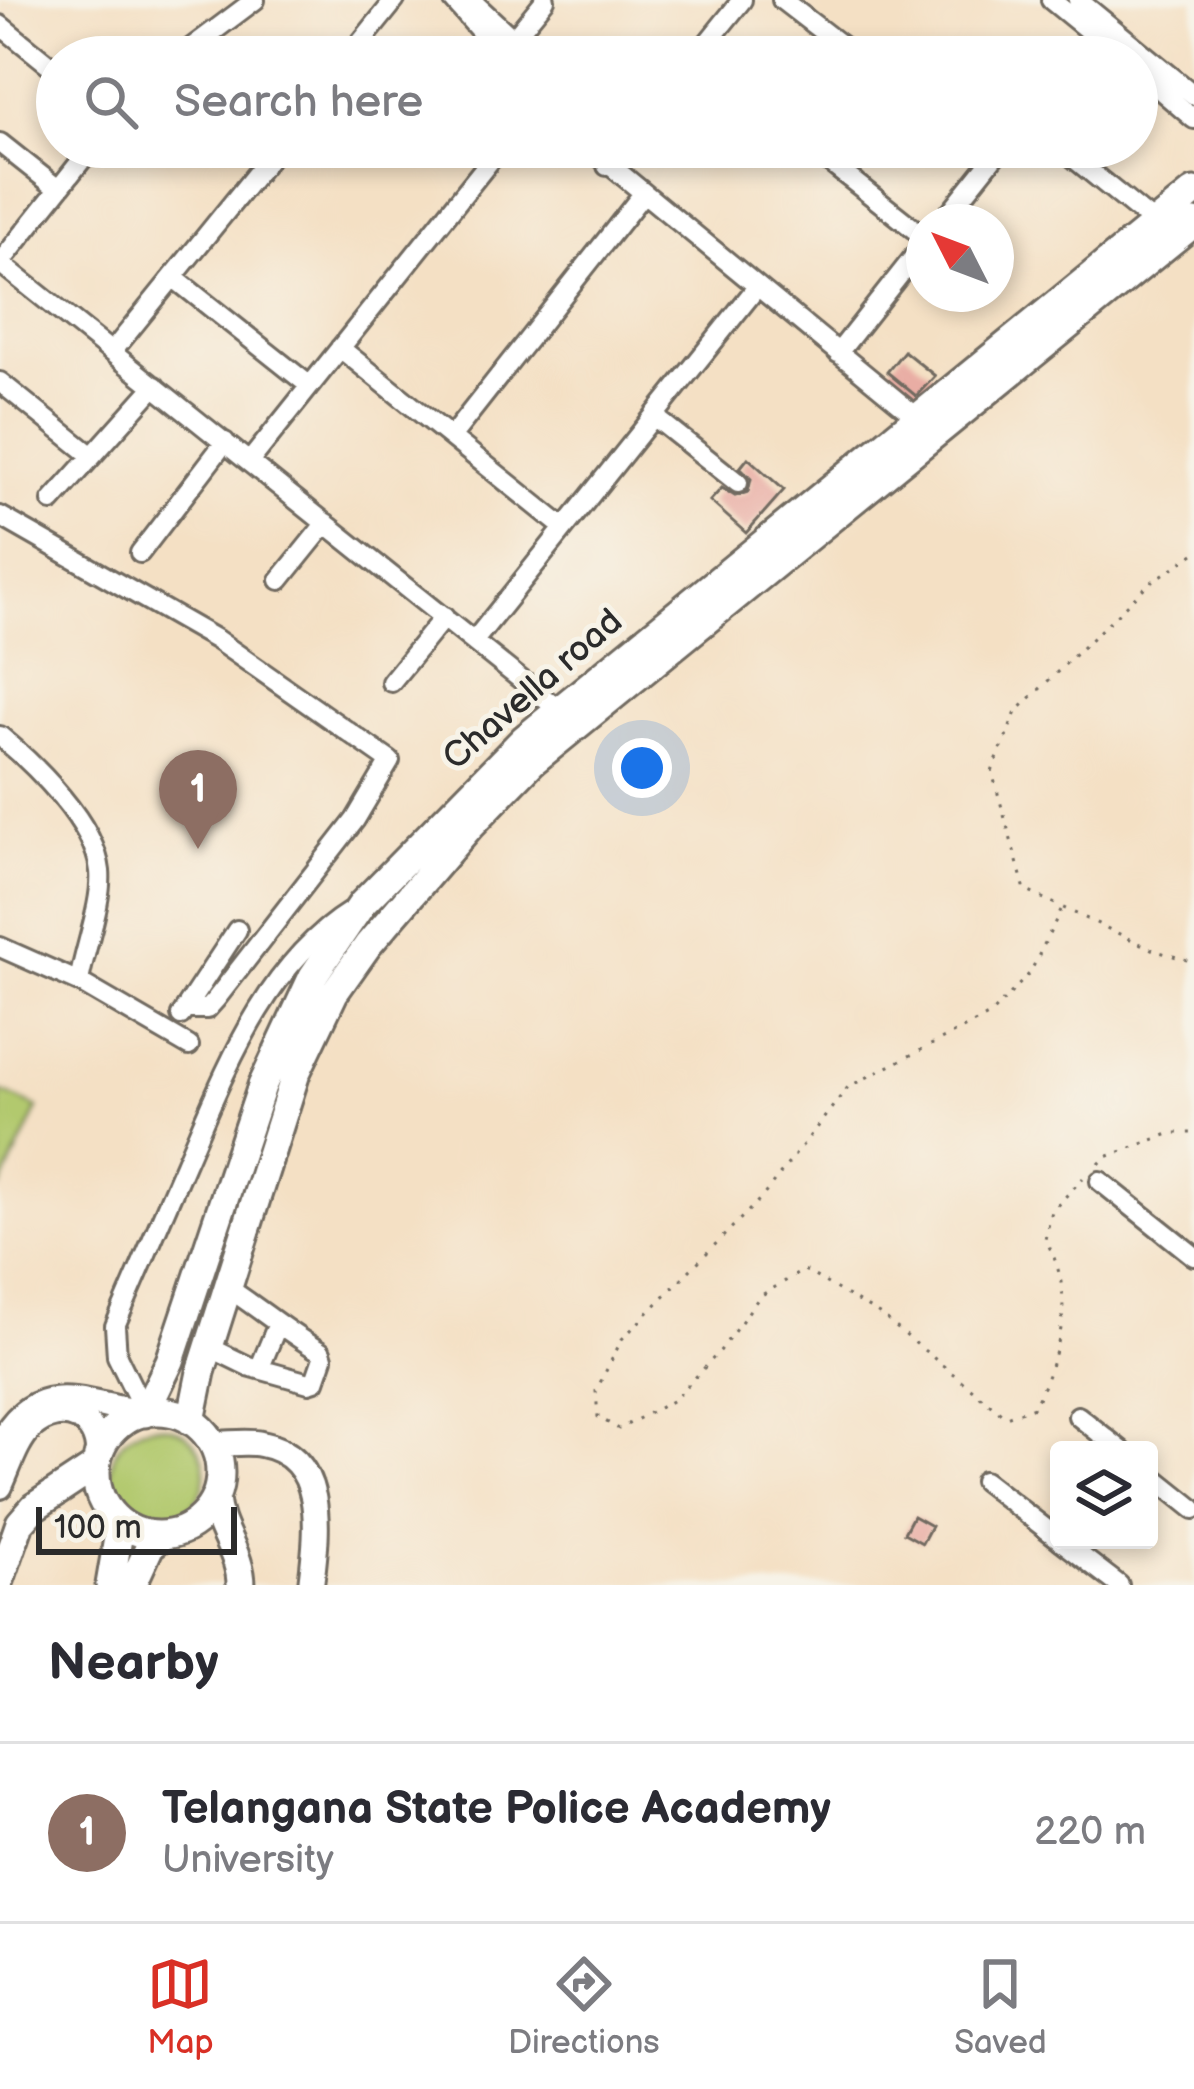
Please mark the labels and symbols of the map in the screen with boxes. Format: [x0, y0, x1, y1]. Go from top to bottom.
north arrow [906, 204, 1014, 312]
street label: Chavella road [434, 600, 632, 780]
your location [612, 738, 672, 798]
pin: 1 [159, 750, 237, 849]
scale bar [36, 1501, 237, 1554]

